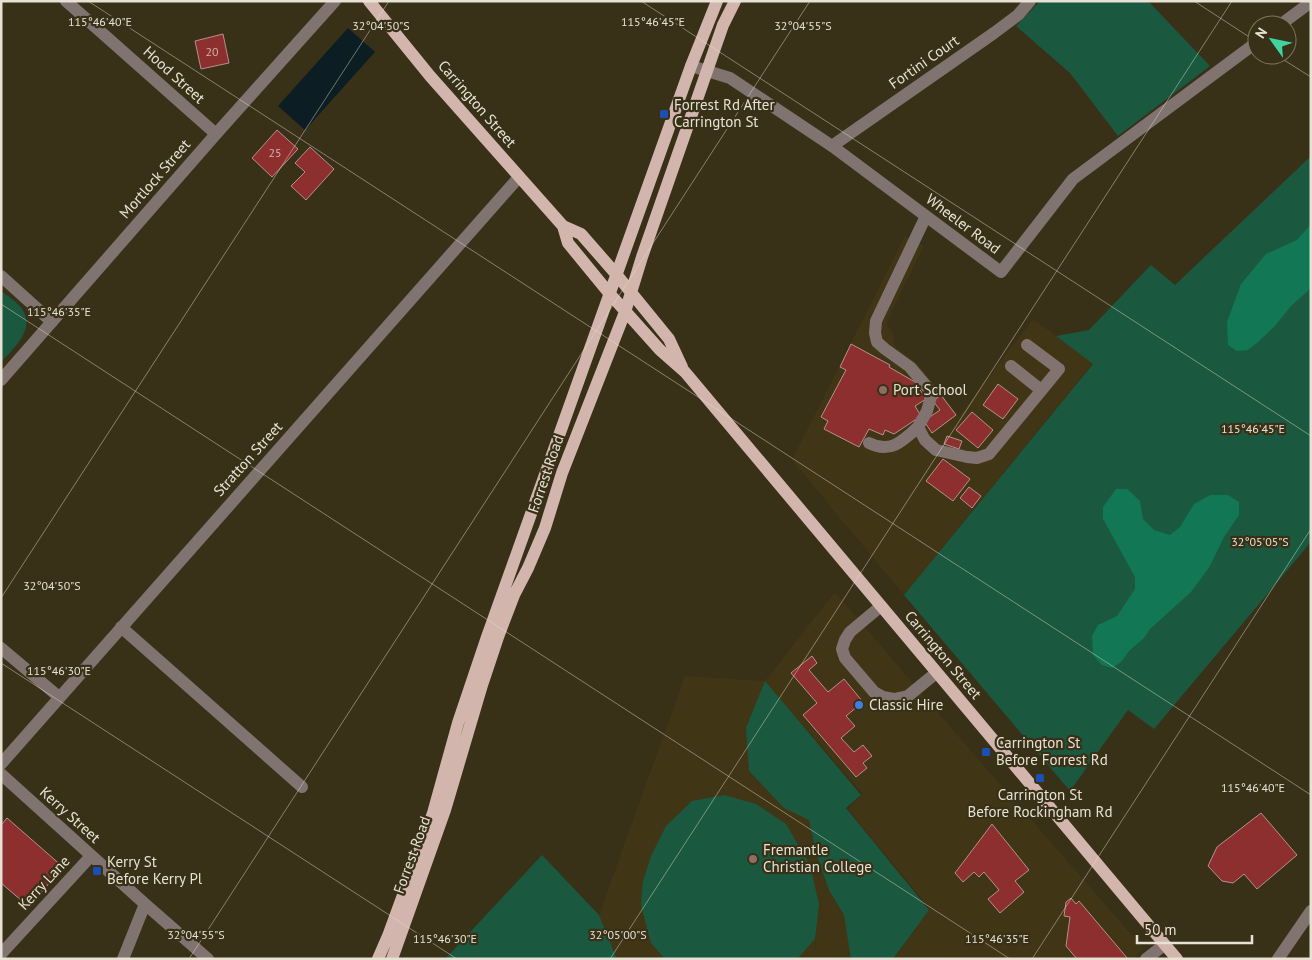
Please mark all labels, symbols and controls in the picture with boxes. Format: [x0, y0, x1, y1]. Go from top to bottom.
text: 115°46'40"E [68, 14, 132, 29]
text: 115°46'45"E [621, 14, 685, 29]
north arrow [1247, 15, 1297, 65]
text: 32°04'50"S [352, 18, 410, 33]
text: 32°04'55"S [774, 18, 832, 33]
text: N [1251, 24, 1271, 42]
street label: Fortini Court [885, 30, 963, 93]
street label: Hood Street [140, 42, 209, 107]
house number: 20 [205, 44, 219, 59]
street label: Carrington Street [434, 56, 521, 151]
place label: Forrest Rd After Carrington St [674, 95, 775, 131]
marker: Forrest Rd After Carrington St [658, 108, 670, 120]
street label: Mortlock Street [115, 135, 194, 222]
house number: 25 [268, 145, 282, 160]
street label: Wheeler Road [922, 189, 1004, 258]
text: 115°46'35"E [27, 304, 91, 319]
place label: Port School [893, 380, 968, 399]
marker: Port School [877, 384, 889, 396]
street label: Stratton Street [209, 417, 286, 500]
text: 115°46'45"E [1221, 421, 1285, 436]
street label: Forrest Road [523, 433, 568, 515]
text: 32°05'05"S [1231, 534, 1289, 549]
text: 32°04'50"S [23, 578, 81, 593]
street label: Carrington Street [901, 607, 986, 703]
text: 115°46'30"E [27, 663, 91, 678]
place label: Classic Hire [869, 695, 943, 714]
marker: Classic Hire [853, 699, 865, 711]
place label: Carrington St Before Forrest Rd [996, 733, 1108, 769]
marker: Carrington St Before Forrest Rd [980, 746, 992, 758]
marker: Carrington St Before Rockingham Rd [1034, 772, 1046, 784]
text: 115°46'40"E [1221, 780, 1285, 795]
street label: Kerry Street [36, 782, 105, 847]
place label: Carrington St Before Rockingham Rd [967, 785, 1113, 821]
street label: Forrest Road [389, 814, 434, 896]
place label: Fremantle Christian College [763, 840, 872, 876]
street label: Kerry Lane [14, 852, 74, 914]
place label: Kerry St Before Kerry Pl [107, 852, 203, 888]
marker: Fremantle Christian College [747, 853, 759, 865]
marker: Kerry St Before Kerry Pl [91, 865, 103, 877]
scale bar [1137, 912, 1252, 944]
text: 50 m [1144, 920, 1177, 939]
text: 32°04'55"S [167, 927, 225, 942]
text: 32°05'00"S [589, 927, 647, 942]
text: 115°46'30"E [413, 931, 477, 946]
text: 115°46'35"E [965, 931, 1029, 946]

